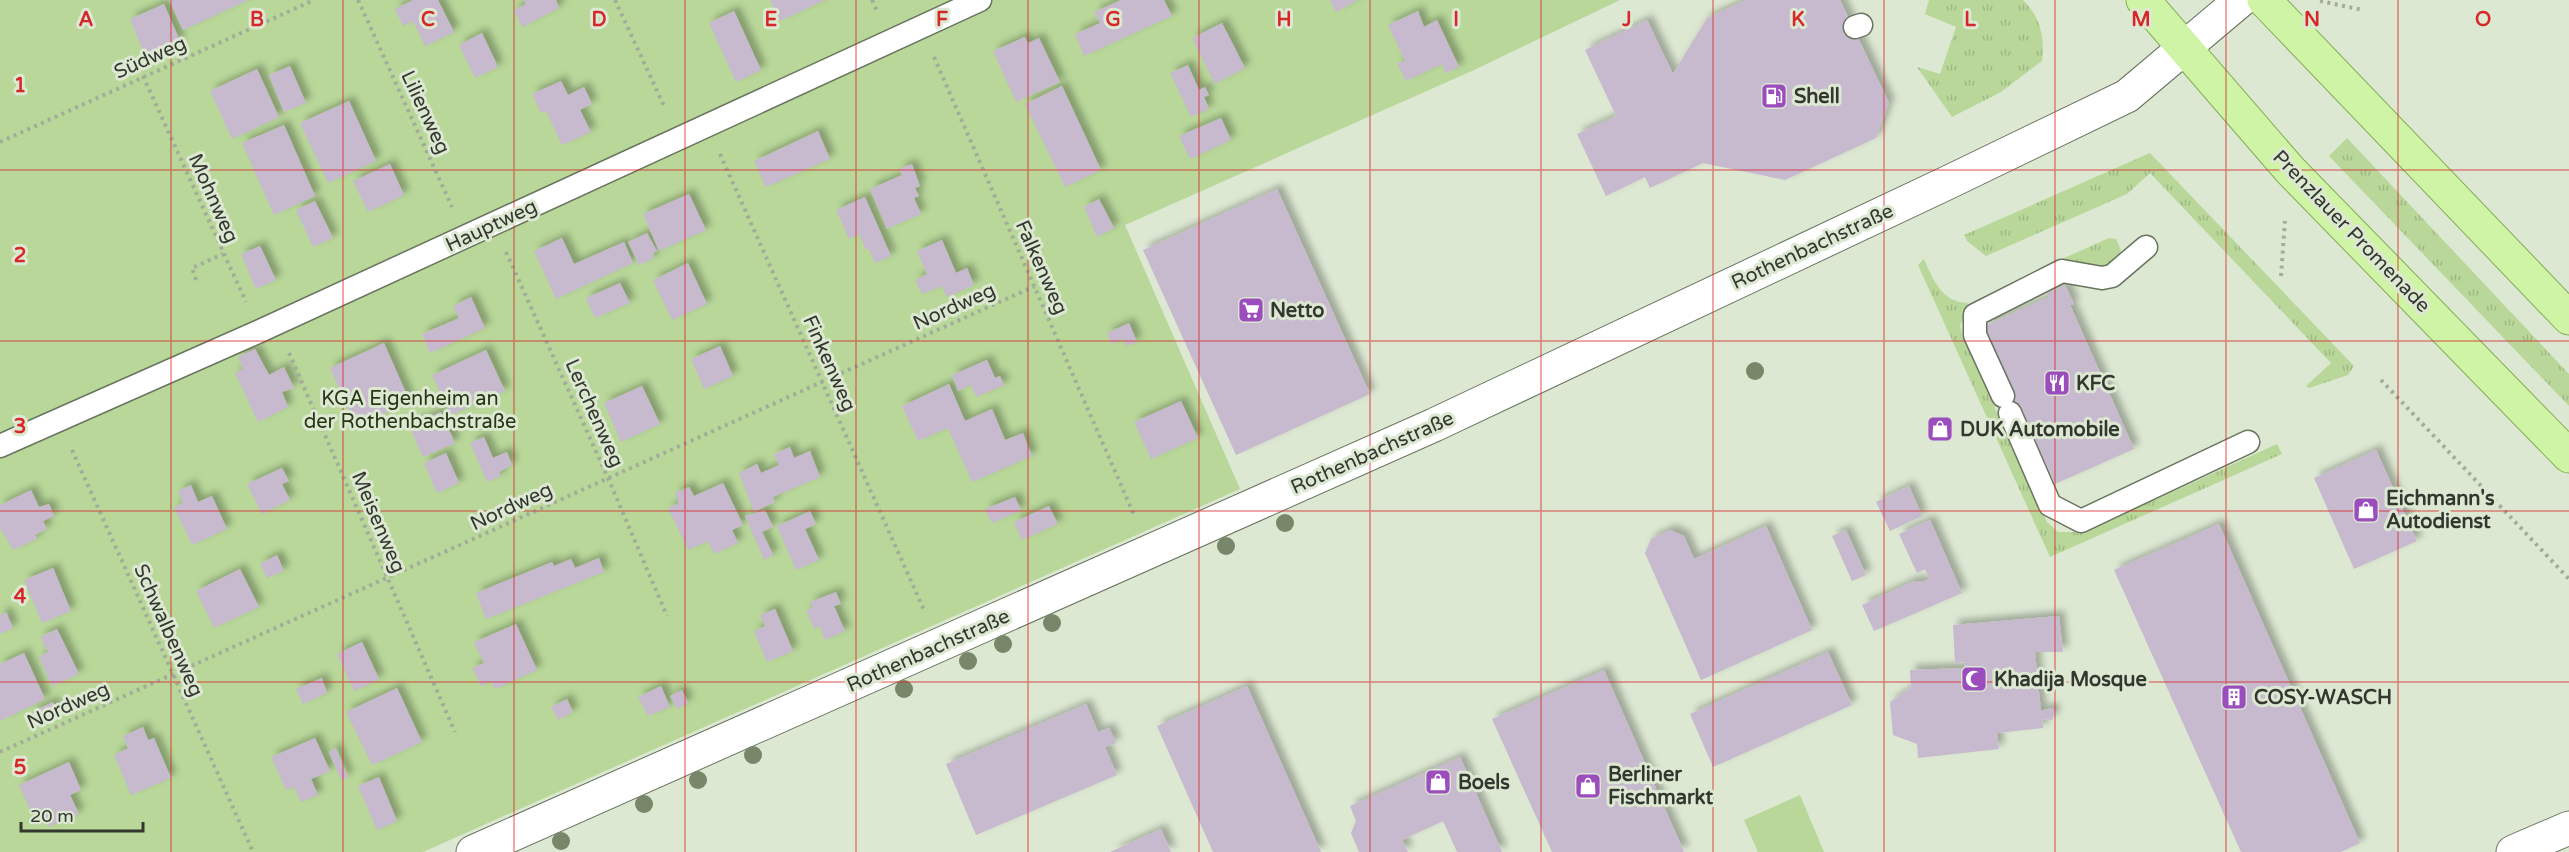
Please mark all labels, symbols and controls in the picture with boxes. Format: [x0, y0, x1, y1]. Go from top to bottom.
text: A [79, 8, 94, 32]
text: B [250, 8, 264, 32]
text: C [421, 8, 435, 32]
text: D [591, 8, 607, 32]
text: E [765, 8, 778, 32]
text: F [936, 8, 948, 32]
text: G [1105, 8, 1121, 32]
text: H [1276, 8, 1292, 32]
text: I [1453, 8, 1459, 32]
text: J [1621, 8, 1632, 32]
text: K [1791, 8, 1805, 32]
text: L [1964, 8, 1976, 32]
text: M [2131, 8, 2151, 32]
text: N [2304, 8, 2320, 32]
text: O [2475, 8, 2491, 32]
street label: Südweg [111, 31, 190, 84]
street label: Lilienweg [395, 67, 455, 158]
text: 1 [14, 74, 26, 98]
fuel station icon: Shell [1759, 81, 1789, 111]
place label: Shell [1794, 85, 1840, 109]
street label: Prenzlauer Promenade [2267, 146, 2435, 318]
street label: Mohnweg [183, 150, 243, 247]
street label: Hauptweg [442, 194, 541, 258]
street label: Rothenbachstraße [1728, 199, 1897, 295]
street label: Falkenweg [1010, 217, 1072, 318]
text: 2 [14, 244, 26, 268]
street label: Nordweg [910, 278, 999, 336]
supermarket icon: Netto [1236, 295, 1266, 325]
place label: Netto [1270, 299, 1324, 323]
street label: Finkenweg [797, 312, 861, 415]
street label: Lerchenweg [560, 356, 629, 471]
restaurant icon: KFC [2042, 368, 2072, 398]
place label: KFC [2076, 372, 2115, 396]
park label: KGA Eigenheim an der Rothenbachstraße [304, 387, 516, 434]
street label: Rothenbachstraße [1287, 406, 1458, 500]
shop icon: DUK Automobile [1925, 414, 1955, 444]
text: 3 [14, 415, 26, 439]
place label: DUK Automobile [1960, 418, 2120, 442]
street label: Meisenweg [346, 468, 410, 577]
street label: Nordweg [467, 478, 556, 536]
place label: Eichmann's Autodienst [2386, 487, 2495, 534]
shop icon: Eichmann's Autodienst [2351, 495, 2381, 525]
street label: Schwalbenweg [128, 560, 208, 700]
text: 4 [14, 585, 27, 609]
street label: Rothenbachstraße [843, 604, 1014, 698]
mosque icon: Khadija Mosque [1959, 664, 1989, 694]
place label: Khadija Mosque [1994, 668, 2147, 692]
street label: Nordweg [24, 677, 113, 735]
building icon: COSY-WASCH [2219, 682, 2249, 712]
place label: COSY-WASCH [2254, 686, 2392, 710]
text: 5 [14, 756, 26, 780]
place label: Berliner Fischmarkt [1608, 763, 1714, 810]
shop icon: Boels [1423, 767, 1453, 797]
place label: Boels [1458, 771, 1510, 795]
shop icon: Berliner Fischmarkt [1573, 771, 1603, 801]
scale bar [21, 795, 142, 833]
text: 20 m [30, 805, 74, 827]

